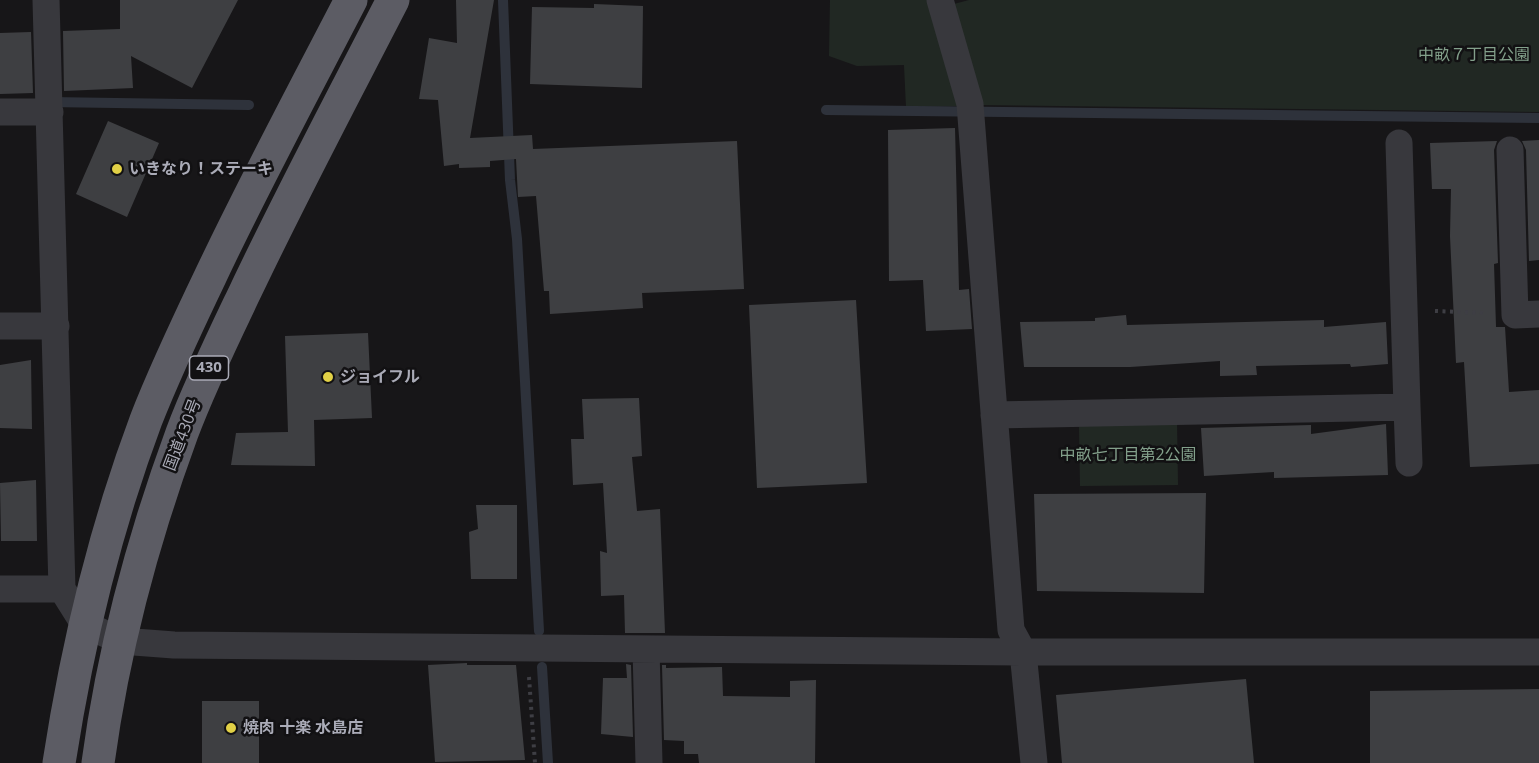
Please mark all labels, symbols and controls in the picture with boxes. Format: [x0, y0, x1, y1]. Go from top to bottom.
park label: 中畝７丁目公園 [1418, 45, 1530, 65]
place label: いきなり！ステーキ [129, 159, 273, 179]
marker: いきなり！ステーキ [110, 162, 124, 176]
road number: 430 [190, 356, 228, 380]
place label: ジョイフル [340, 367, 420, 387]
marker: ジョイフル [321, 370, 335, 384]
street label: 国道430号 [161, 396, 205, 474]
park label: 中畝七丁目第2公園 [1059, 445, 1197, 465]
place label: 焼肉 十楽 水島店 [243, 718, 363, 738]
marker: 焼肉 十楽 水島店 [224, 721, 238, 735]

